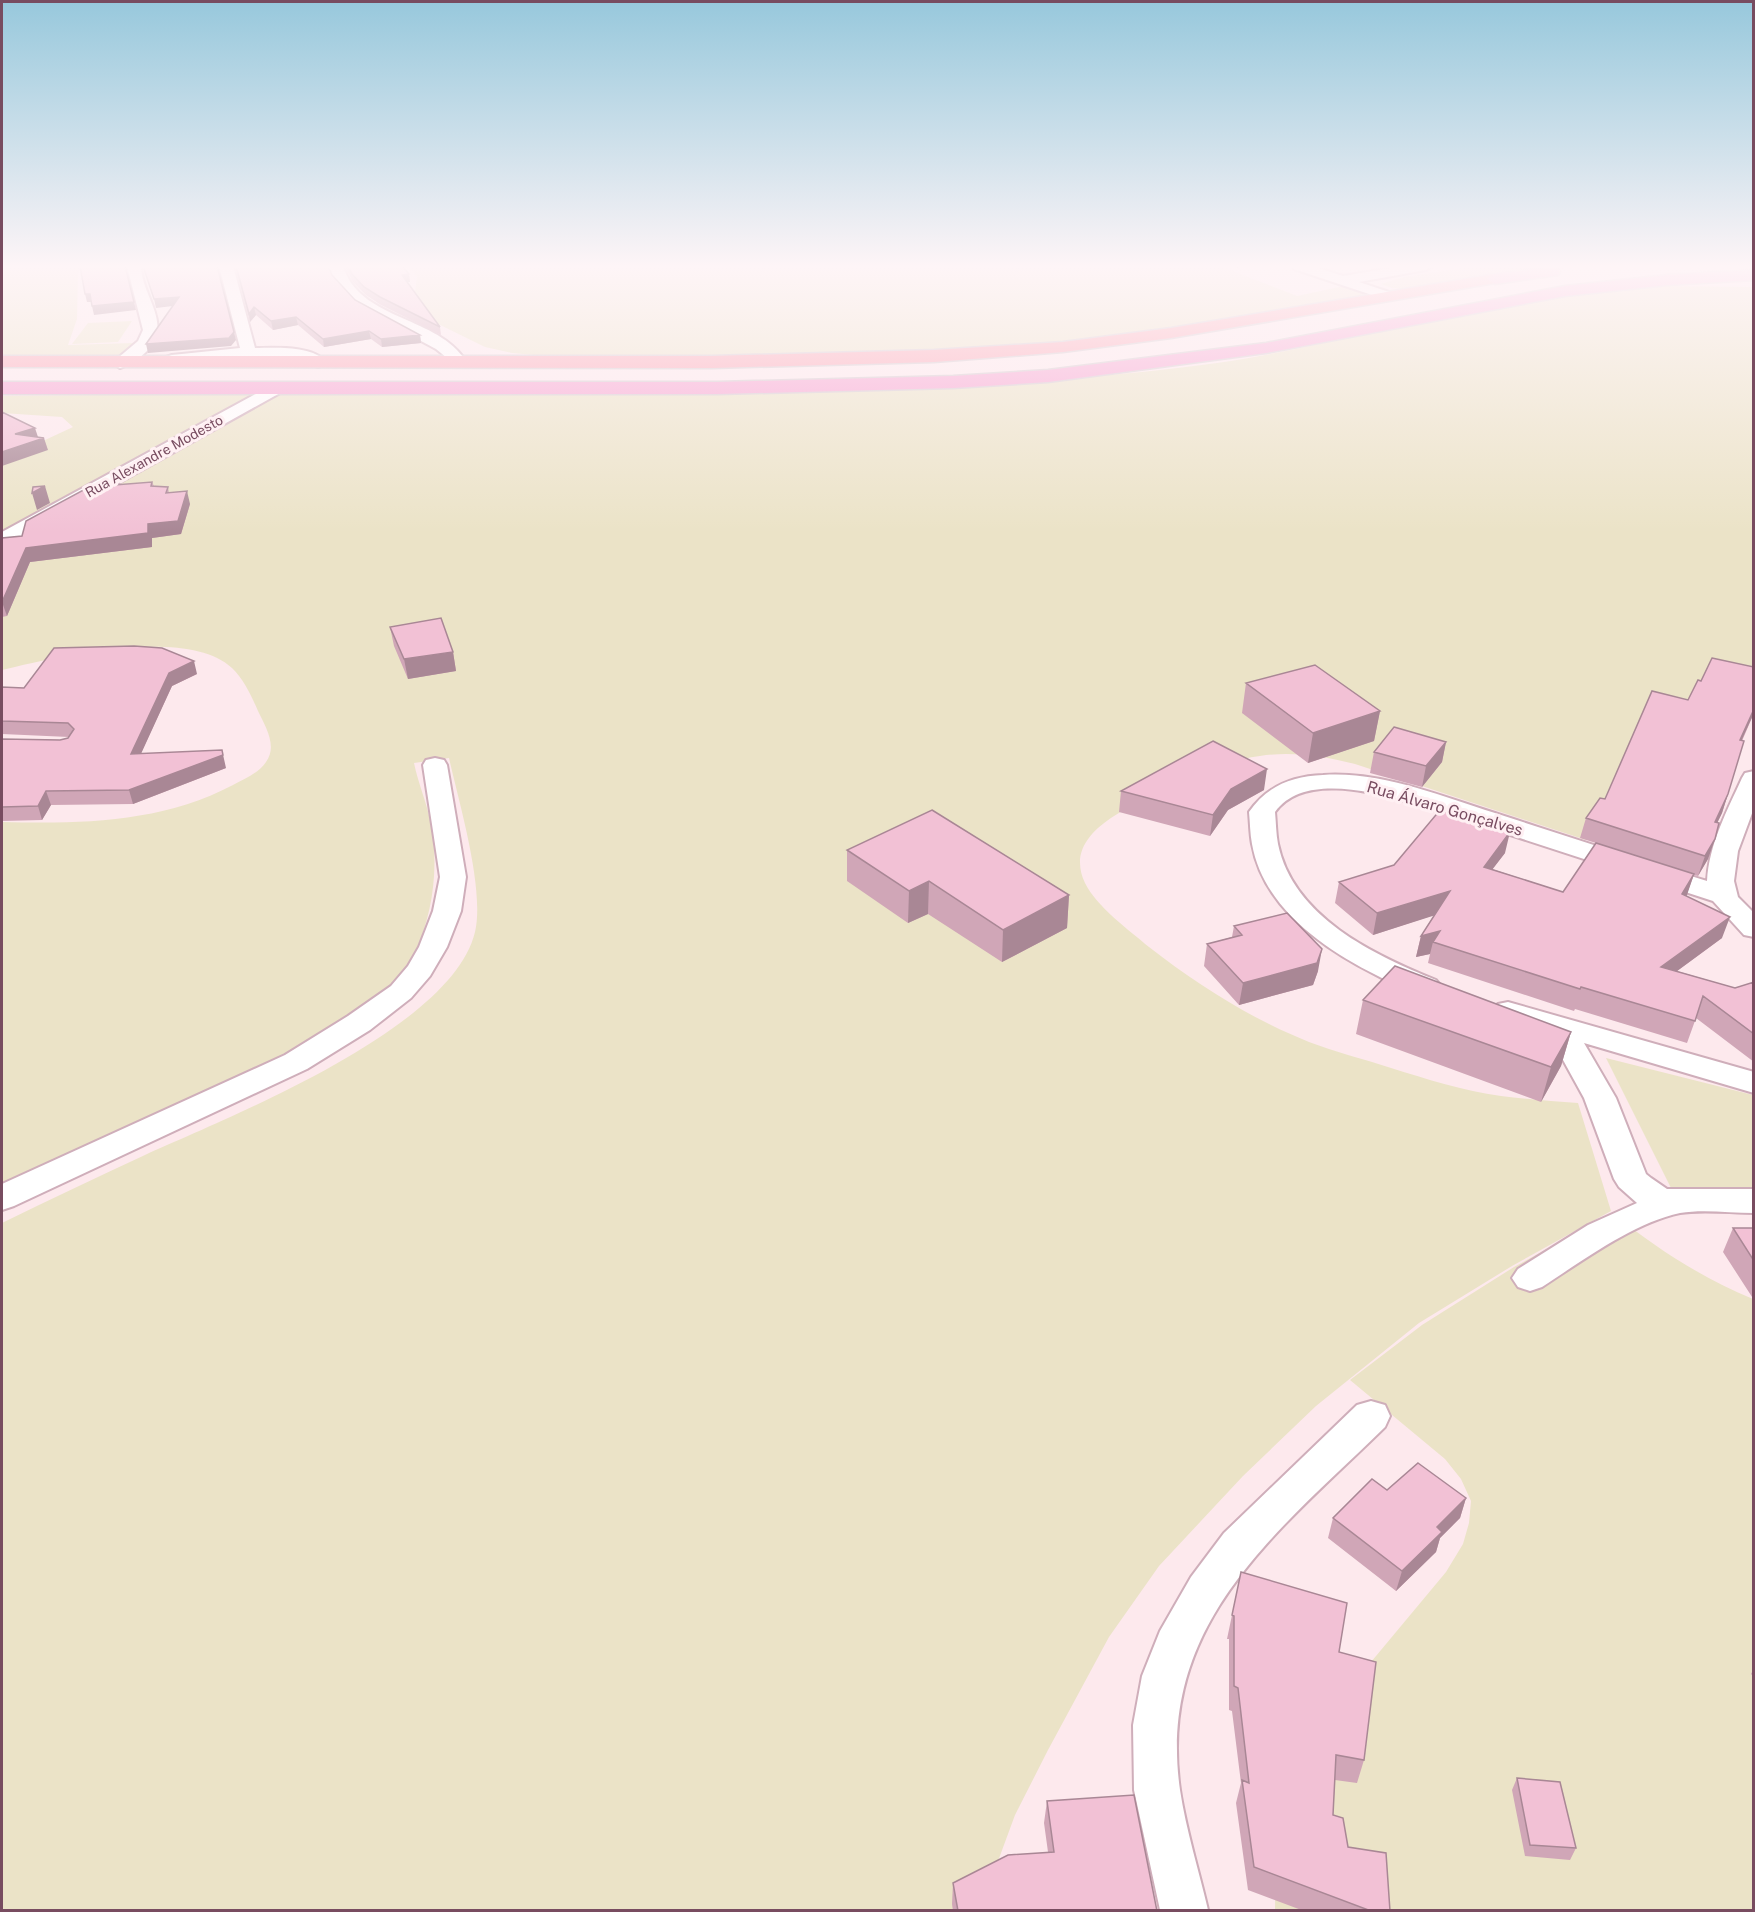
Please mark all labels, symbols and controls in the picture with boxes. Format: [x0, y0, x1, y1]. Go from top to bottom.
street label: Rua Alexandre Modesto [82, 411, 226, 501]
street label: Rua Álvaro Gonçalves [1365, 776, 1525, 840]

